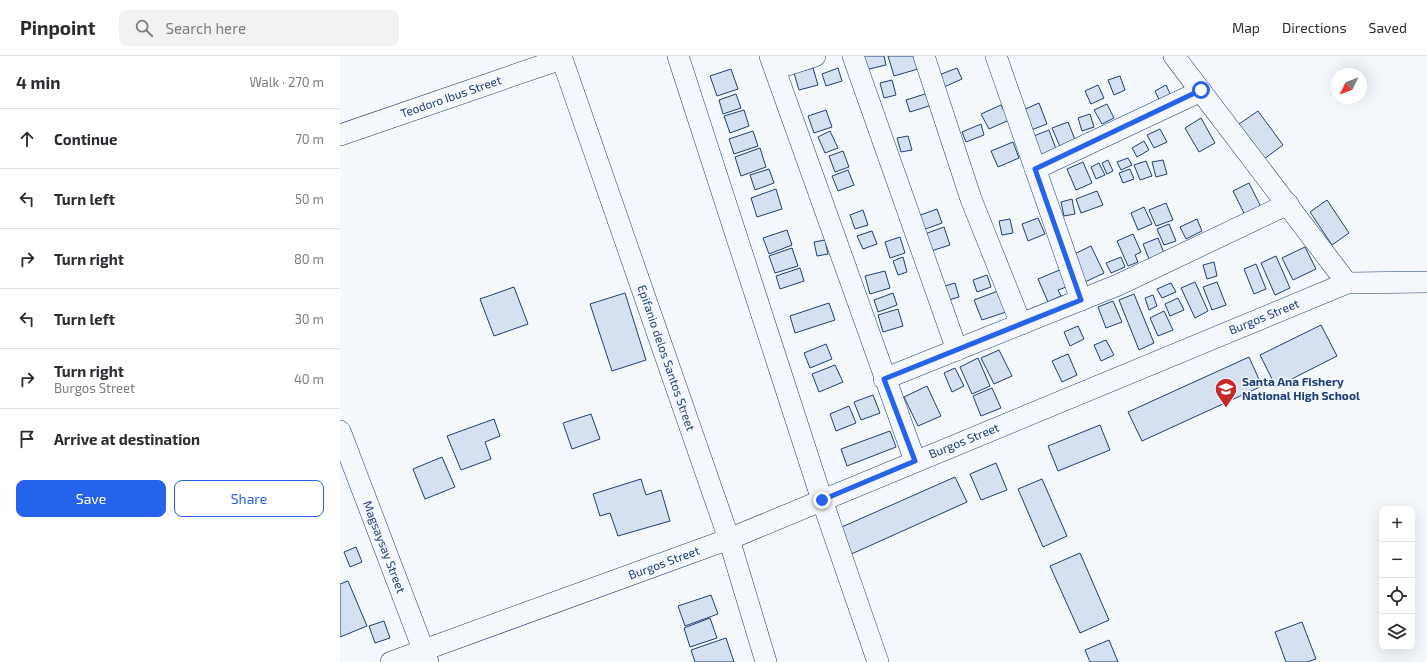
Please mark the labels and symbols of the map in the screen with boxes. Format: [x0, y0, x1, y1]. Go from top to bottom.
north arrow [1331, 68, 1367, 104]
street label: Teodoro Ibus Street [398, 72, 503, 120]
route start [1192, 81, 1210, 99]
street label: Epifanio delos Santos Street [635, 283, 699, 433]
street label: Burgos Street [1226, 295, 1301, 337]
place label: Santa Ana Fishery National High School [1242, 374, 1360, 402]
school or university icon: Santa Ana Fishery National High School [1213, 376, 1239, 409]
street label: Burgos Street [926, 419, 1001, 461]
route end [813, 491, 831, 509]
street label: Magsaysay Street [361, 499, 409, 595]
street label: Burgos Street [626, 543, 702, 581]

